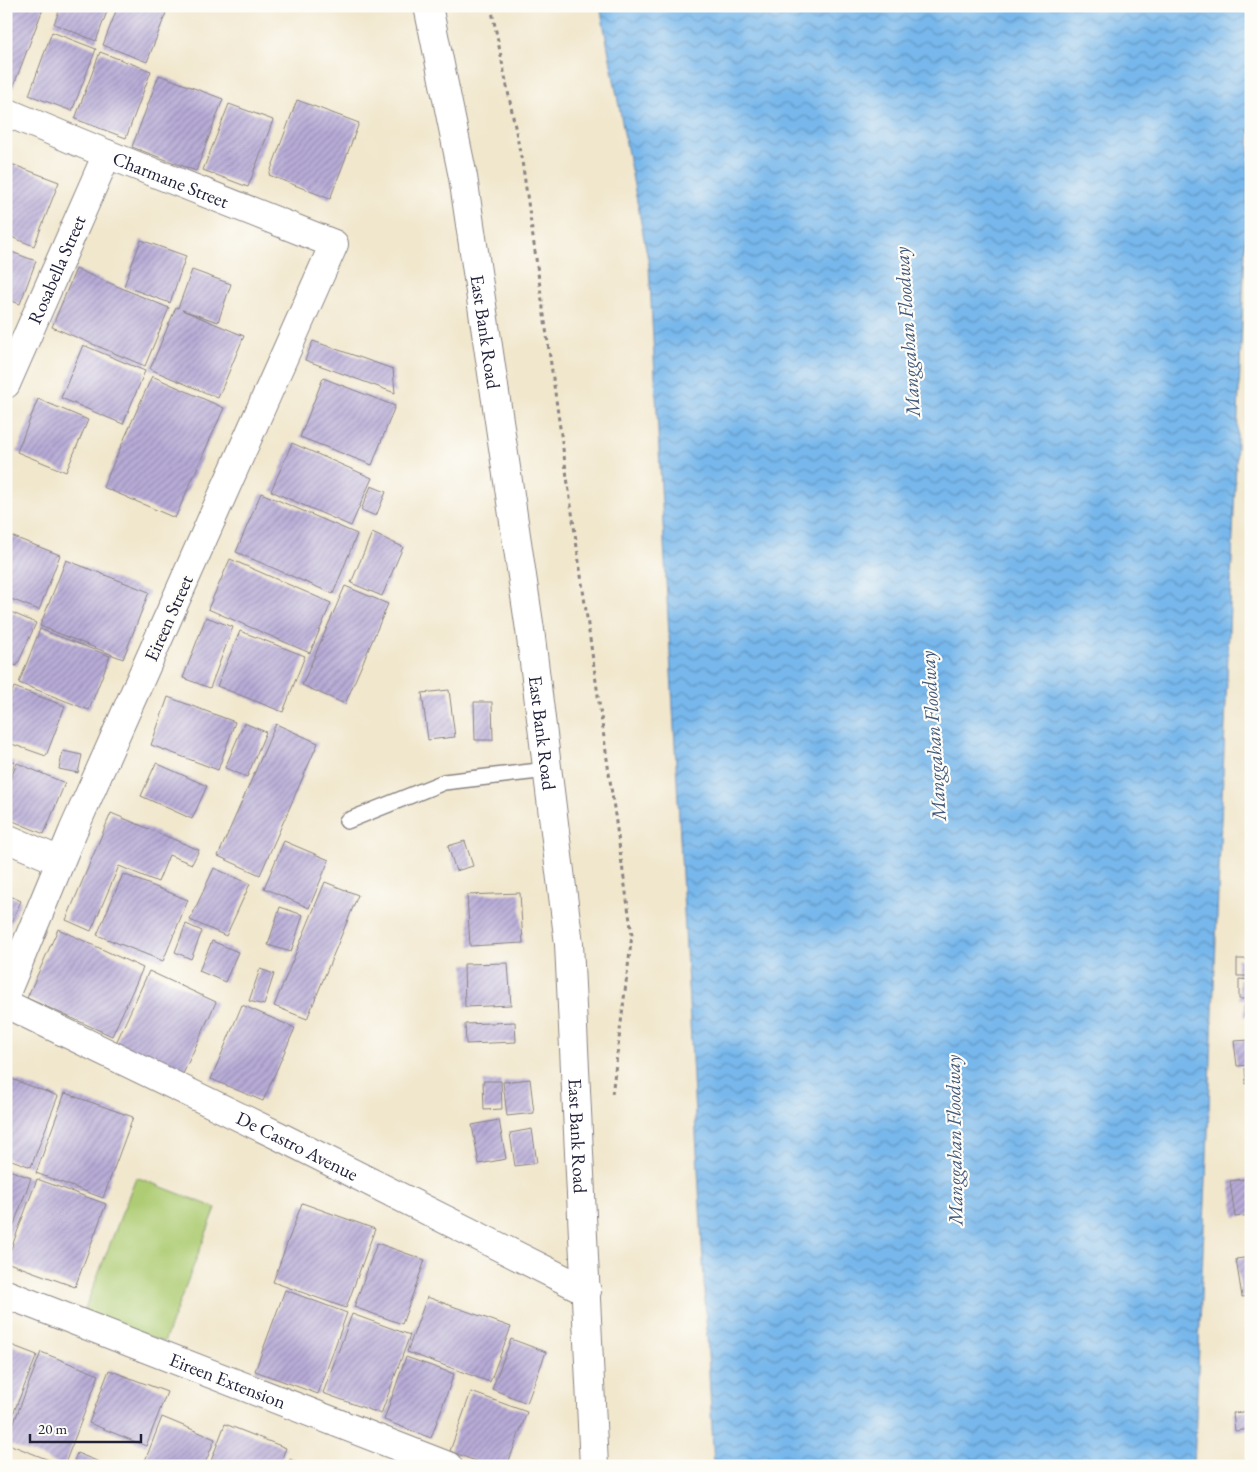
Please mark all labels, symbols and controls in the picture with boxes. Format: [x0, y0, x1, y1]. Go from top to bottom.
street label: Charmane Street [109, 146, 232, 214]
street label: Rosabella Street [22, 211, 92, 328]
water label: Manggahan Floodway [888, 246, 926, 419]
street label: East Bank Road [465, 273, 506, 391]
street label: Eireen Street [138, 571, 199, 665]
water label: Manggahan Floodway [914, 650, 952, 823]
street label: East Bank Road [523, 674, 562, 792]
water label: Manggahan Floodway [940, 1055, 969, 1226]
street label: East Bank Road [562, 1078, 593, 1194]
street label: De Castro Avenue [232, 1105, 362, 1187]
street label: Eireen Extension [166, 1347, 289, 1415]
scale bar [30, 1412, 141, 1444]
text: 20 m [38, 1419, 67, 1438]

